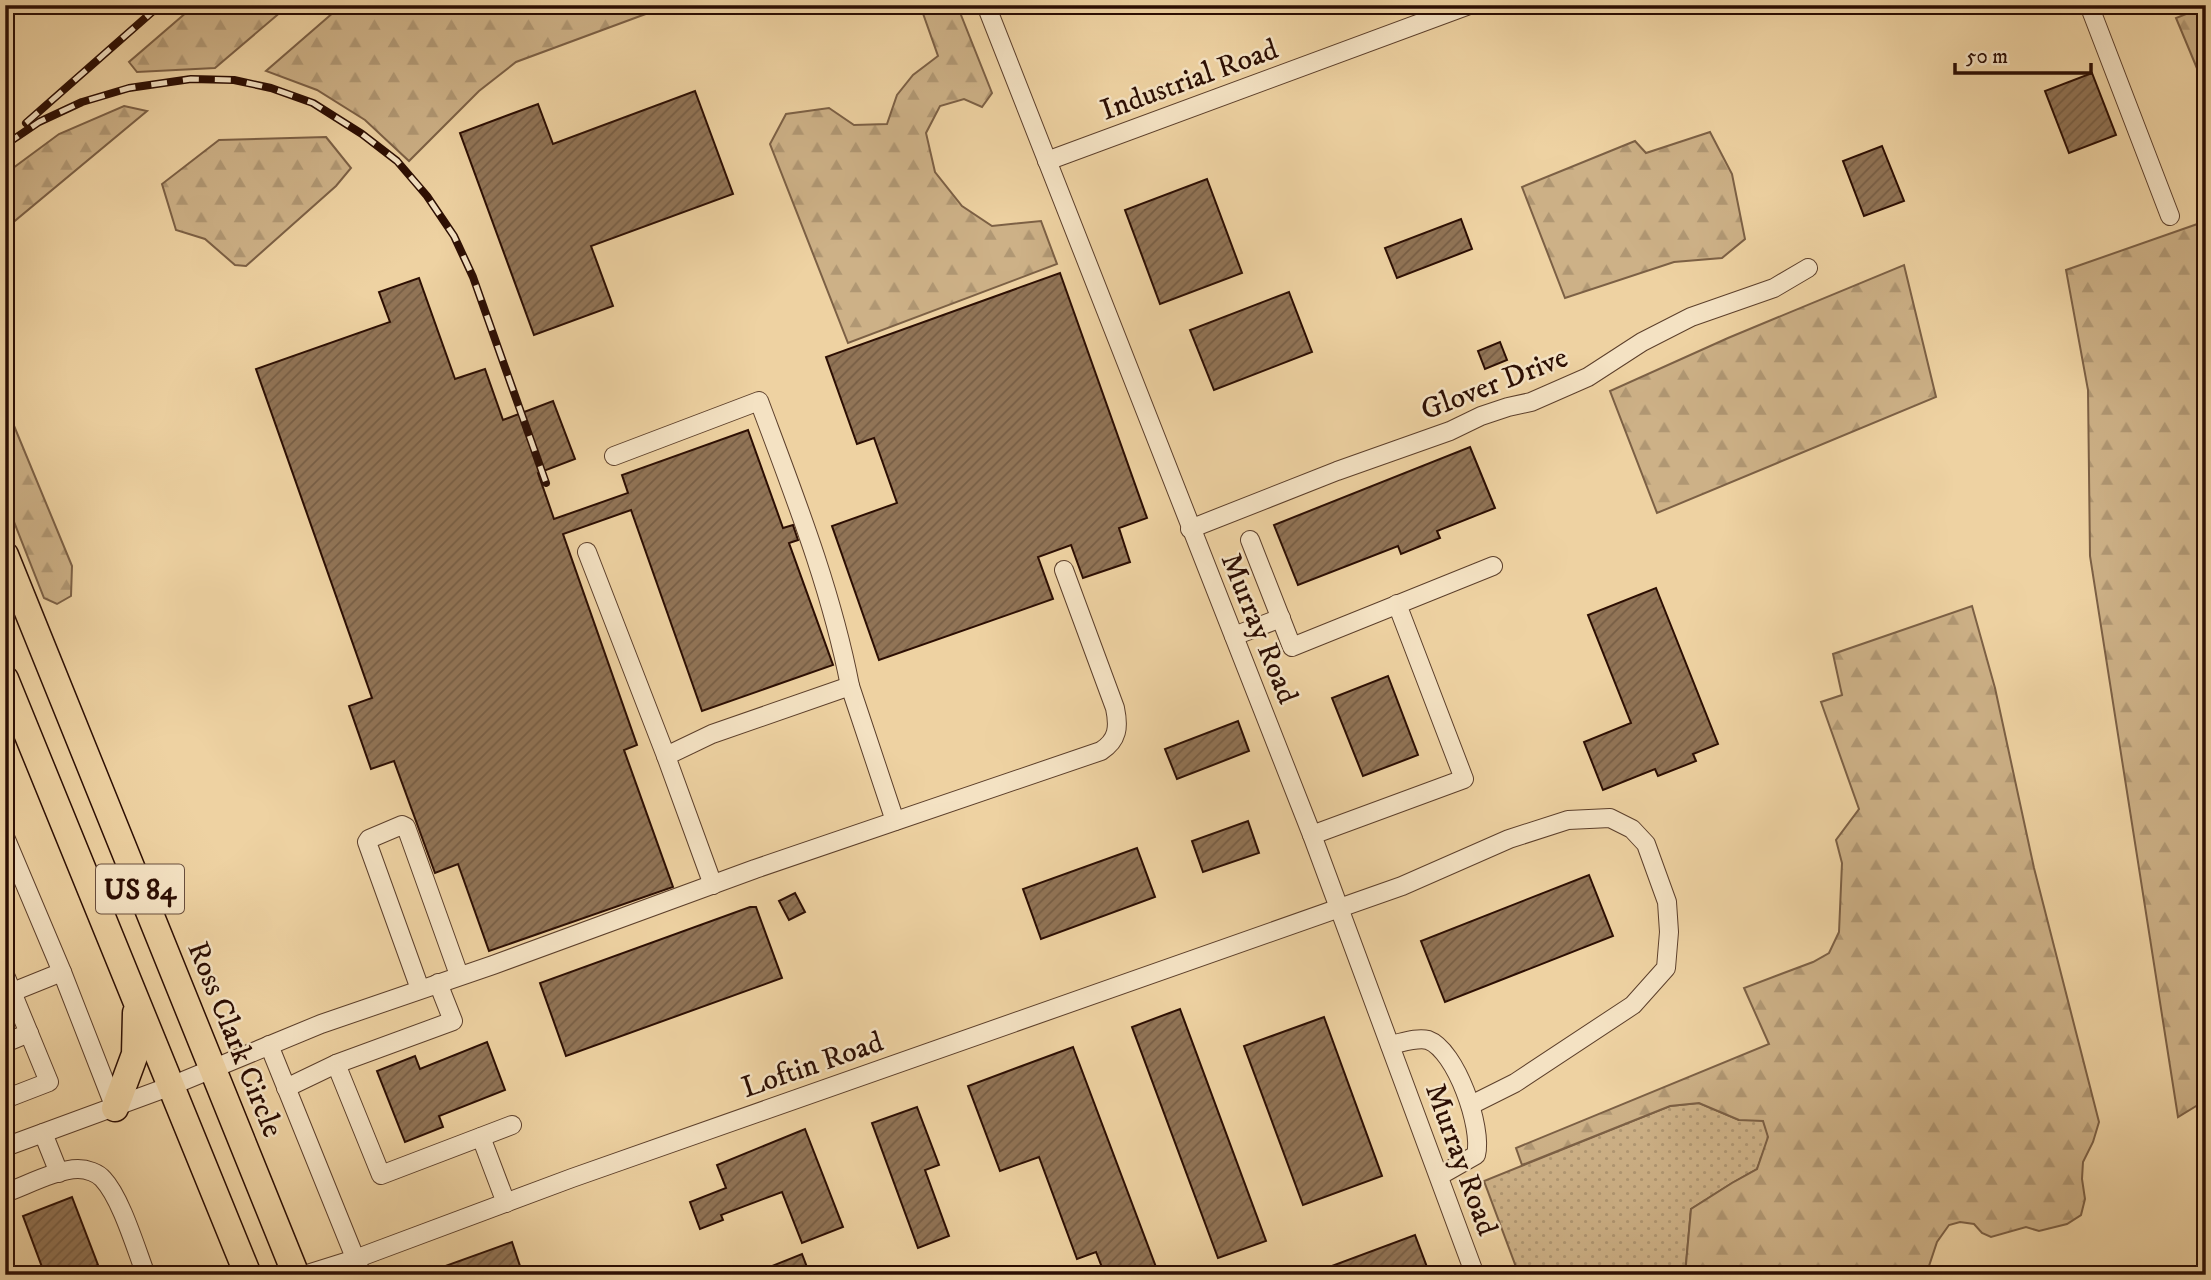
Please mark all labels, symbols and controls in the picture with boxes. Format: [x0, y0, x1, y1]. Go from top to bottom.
street label: Industrial Road [1096, 31, 1283, 130]
scale bar [1955, 32, 2092, 76]
text: 50 m [1966, 44, 2008, 70]
street label: Glover Drive [1416, 339, 1573, 429]
street label: Murray Road [1212, 548, 1306, 709]
road number: US 84 [96, 864, 184, 914]
street label: Ross Clark Circle [179, 936, 291, 1143]
street label: Loftin Road [737, 1024, 888, 1107]
street label: Murray Road [1416, 1078, 1505, 1241]

